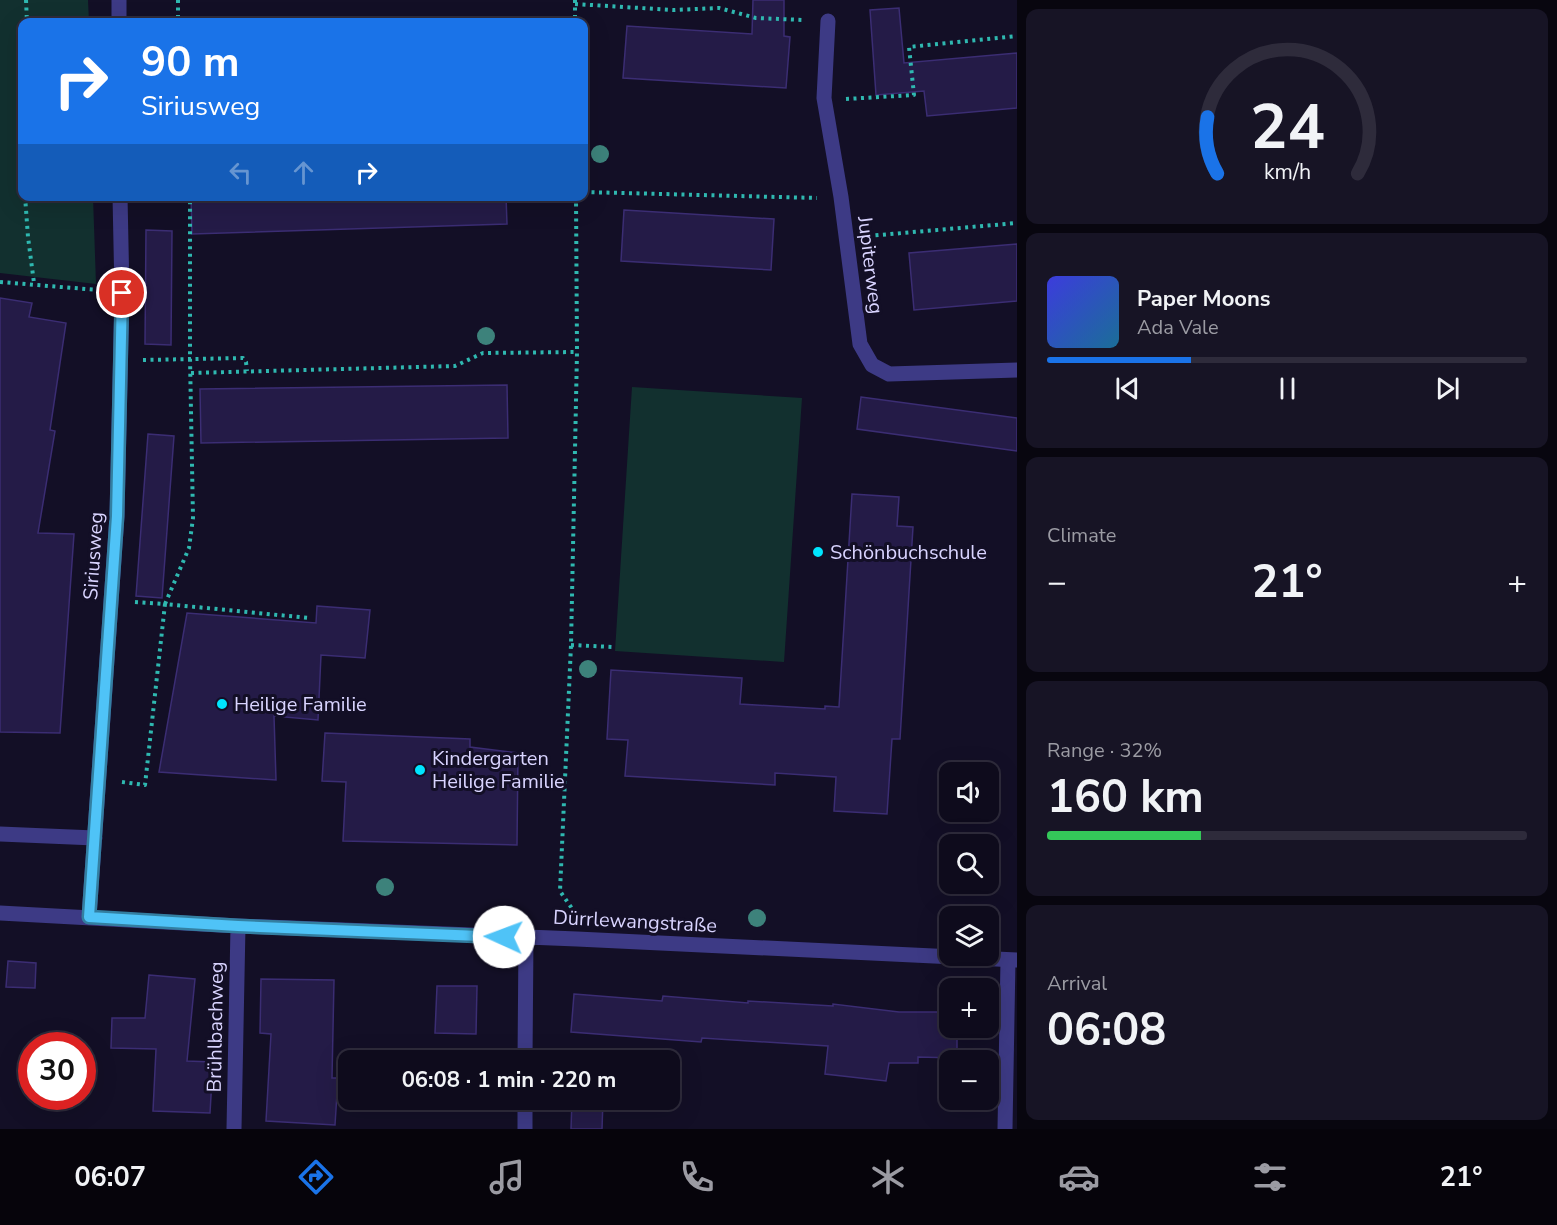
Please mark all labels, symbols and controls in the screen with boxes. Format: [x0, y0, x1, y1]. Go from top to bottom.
text: 90 m [141, 34, 240, 91]
icon: right [42, 42, 120, 120]
text: 24 [1250, 85, 1324, 170]
text: Siriusweg [141, 88, 260, 125]
icon: left [224, 156, 257, 189]
icon: ahead [287, 156, 320, 189]
icon: right [350, 156, 383, 189]
text: km/h [1263, 157, 1311, 187]
street label: Jupiterweg [851, 214, 890, 316]
pin [96, 267, 147, 318]
icon: arrive [105, 276, 138, 309]
text: Paper Moons [1137, 284, 1271, 314]
text: Ada Vale [1137, 314, 1219, 341]
icon: previous [1111, 372, 1144, 405]
icon: pause [1271, 372, 1304, 405]
icon: next [1431, 372, 1464, 405]
street label: Siriusweg [77, 511, 110, 601]
text: Climate [1047, 522, 1116, 549]
place label: Schönbuchschule [830, 539, 987, 566]
marker: Schönbuchschule [811, 545, 825, 559]
text: 21° [1251, 552, 1323, 613]
text: − [1047, 560, 1067, 605]
text: + [1507, 560, 1527, 605]
place label: Heilige Familie [234, 691, 367, 718]
marker: Heilige Familie [215, 697, 229, 711]
text: Range · 32% [1047, 737, 1162, 764]
place label: Kindergarten Heilige Familie [432, 745, 565, 795]
map controls [939, 762, 999, 1110]
button: sound [939, 762, 999, 822]
marker: Kindergarten Heilige Familie [413, 763, 427, 777]
text: 160 km [1047, 767, 1204, 828]
button: search [939, 834, 999, 894]
street label: Dürrlewangstraße [552, 904, 718, 939]
position arrow [472, 905, 536, 969]
button: layers [939, 906, 999, 966]
street label: Brühlbachweg [201, 961, 230, 1093]
text: Arrival [1047, 970, 1107, 997]
button: + [939, 978, 999, 1038]
text: 06:08 [1047, 1000, 1166, 1061]
speed limit sign: 30 [18, 1032, 96, 1110]
button: − [939, 1050, 999, 1110]
text: 06:08 · 1 min · 220 m [402, 1065, 616, 1095]
icon: directions [295, 1156, 337, 1198]
icon: music [486, 1156, 528, 1198]
icon: phone [676, 1156, 718, 1198]
icon: climate [867, 1156, 909, 1198]
icon: car [1058, 1156, 1100, 1198]
icon: filters [1249, 1156, 1291, 1198]
text: 06:07 [74, 1159, 146, 1196]
text: 21° [1440, 1159, 1482, 1196]

